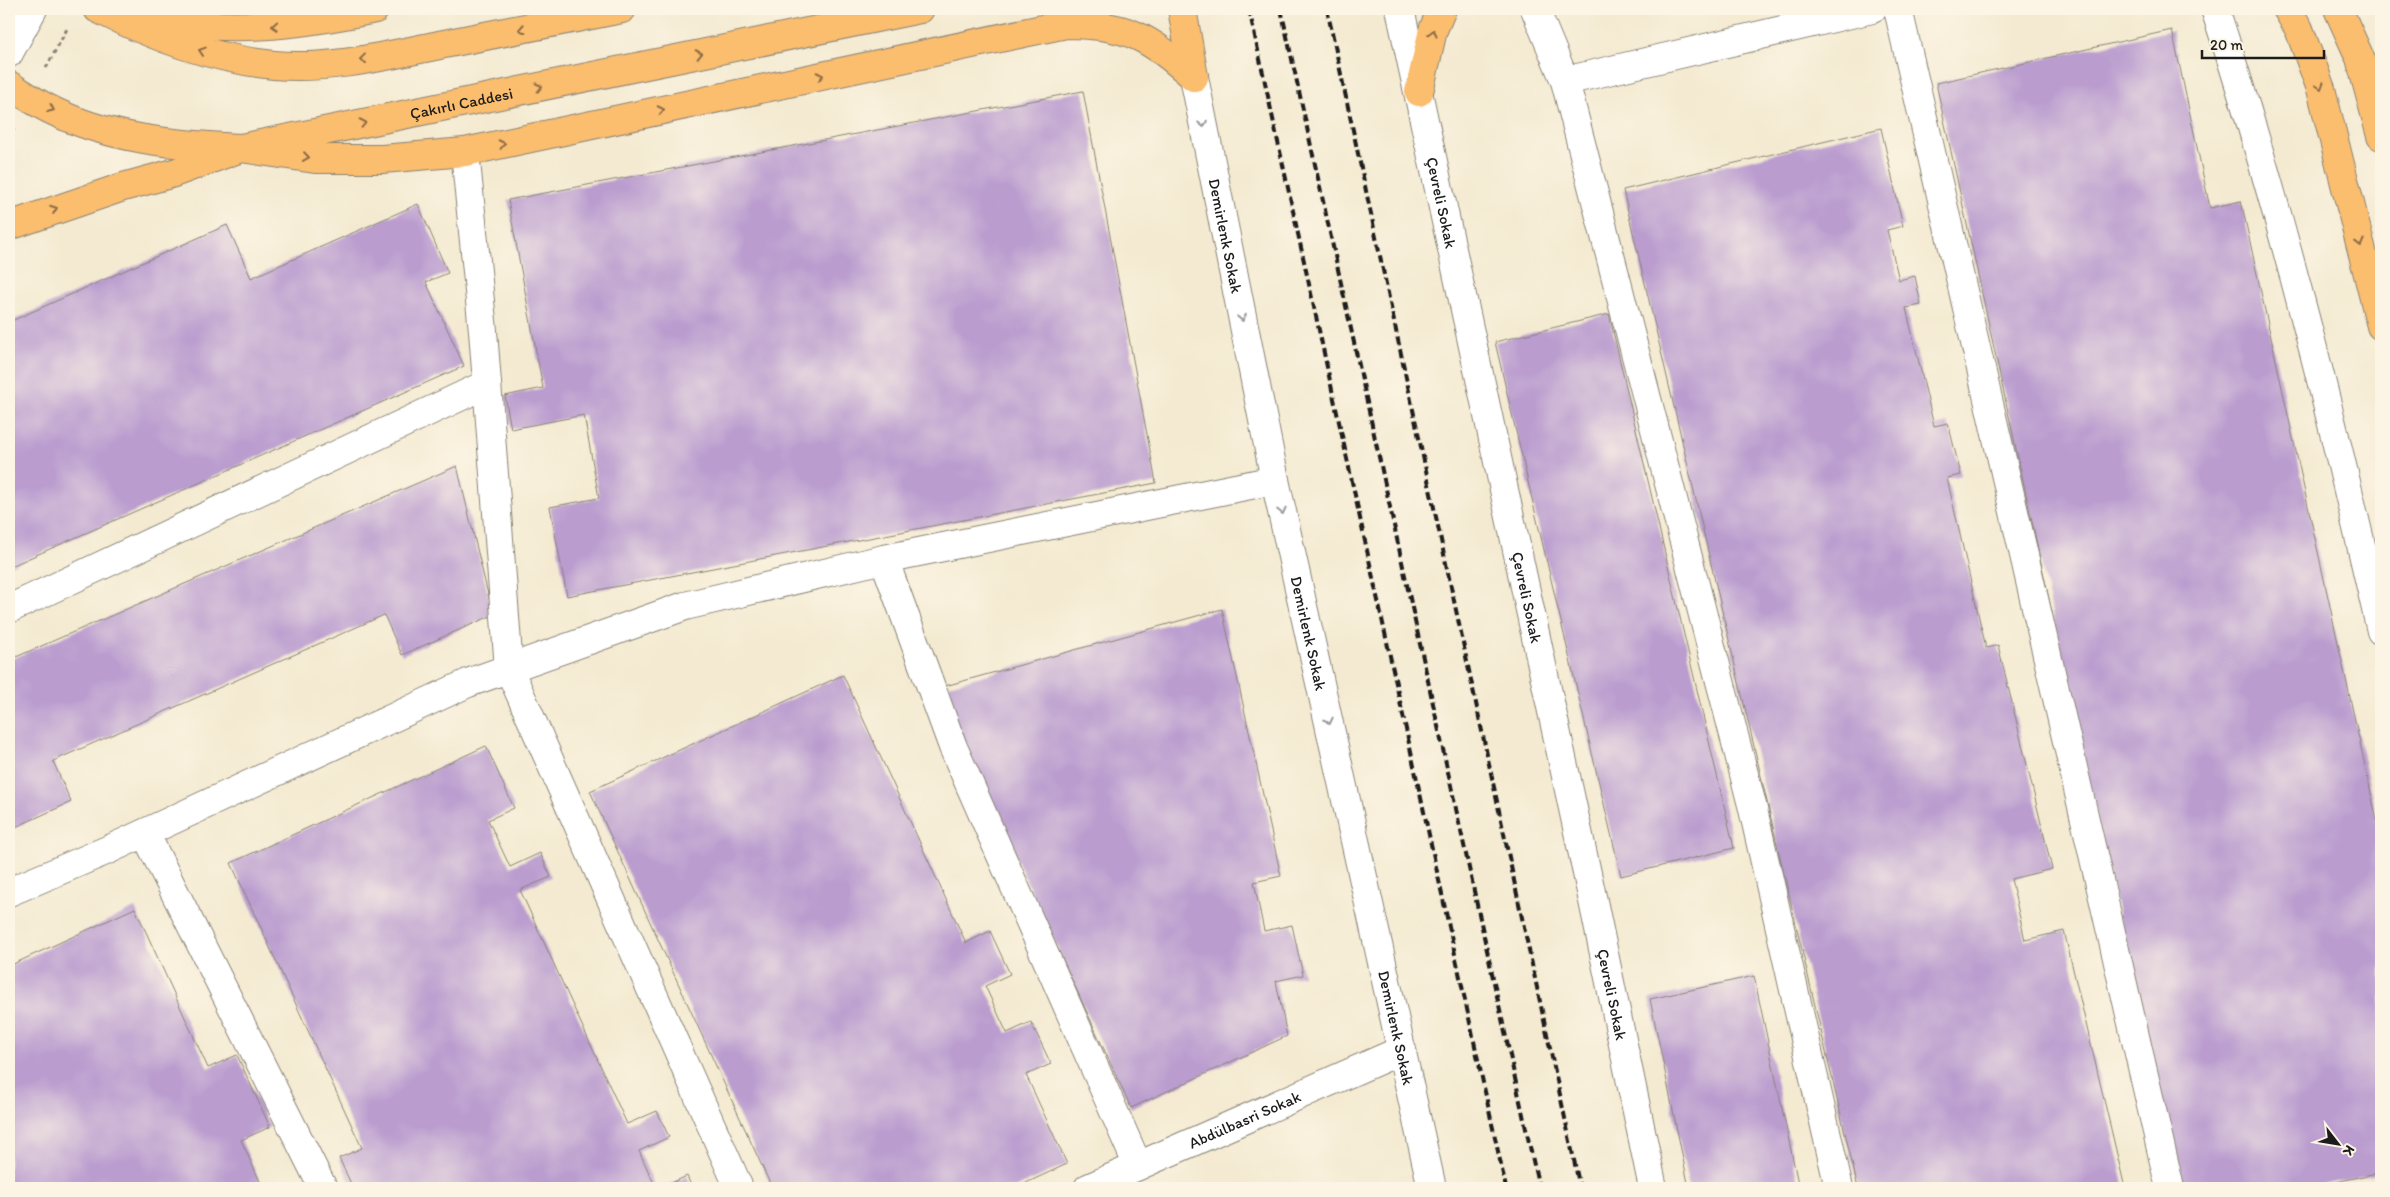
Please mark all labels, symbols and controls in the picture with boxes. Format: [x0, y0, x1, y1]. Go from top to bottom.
one-way arrow [271, 20, 279, 31]
one-way arrow [518, 23, 527, 33]
scale bar [2202, 28, 2325, 60]
one-way arrow [1427, 29, 1437, 38]
text: 20 m [2210, 36, 2244, 54]
one-way arrow [198, 46, 207, 56]
one-way arrow [694, 49, 703, 60]
one-way arrow [358, 53, 366, 64]
one-way arrow [816, 71, 825, 82]
one-way arrow [2314, 81, 2324, 89]
one-way arrow [535, 82, 544, 92]
street label: Çakırlı Caddesi [408, 84, 515, 123]
one-way arrow [46, 103, 55, 114]
one-way arrow [657, 105, 666, 116]
one-way arrow [359, 118, 367, 128]
one-way arrow [1198, 120, 1208, 129]
one-way arrow [498, 139, 507, 150]
one-way arrow [302, 152, 310, 162]
street label: Çevreli Sokak [1422, 155, 1460, 250]
street label: Demirlenk Sokak [1205, 177, 1246, 296]
one-way arrow [50, 205, 58, 215]
one-way arrow [2354, 238, 2365, 247]
one-way arrow [1237, 314, 1247, 322]
one-way arrow [1276, 507, 1287, 516]
street label: Çevreli Sokak [1508, 550, 1546, 645]
street label: Demirlenk Sokak [1287, 574, 1331, 693]
one-way arrow [1323, 717, 1334, 726]
street label: Çevreli Sokak [1593, 947, 1631, 1042]
street label: Demirlenk Sokak [1374, 969, 1418, 1087]
street label: Abdülbasri Sokak [1186, 1087, 1304, 1153]
north arrow [2312, 1120, 2362, 1170]
text: K [2339, 1142, 2358, 1160]

